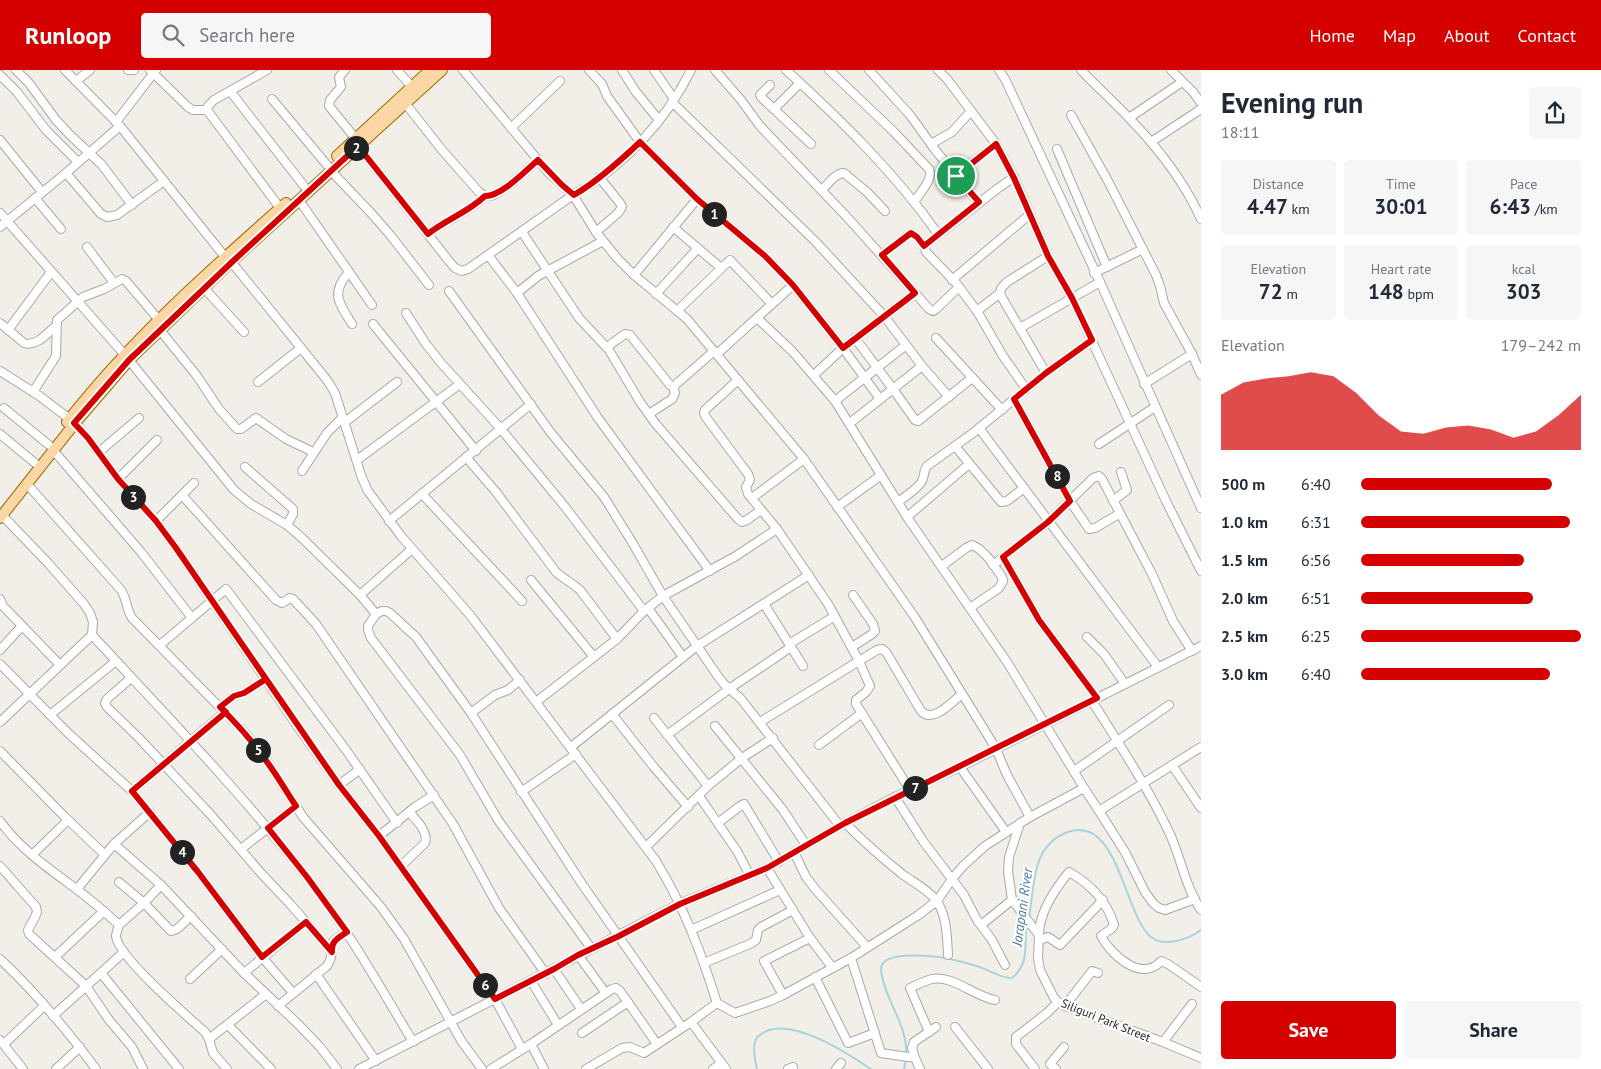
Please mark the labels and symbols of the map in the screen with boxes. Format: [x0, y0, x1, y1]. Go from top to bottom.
pin: 2 [344, 136, 368, 160]
pin [935, 155, 977, 197]
pin: 1 [702, 202, 726, 226]
pin: 8 [1044, 464, 1070, 488]
pin: 3 [120, 484, 146, 510]
pin: 5 [246, 738, 270, 762]
pin: 7 [902, 776, 928, 800]
pin: 4 [170, 840, 194, 864]
water label: Jorapani River [1007, 865, 1037, 949]
pin: 6 [472, 972, 498, 998]
street label: Siliguri Park Street [1059, 995, 1153, 1045]

